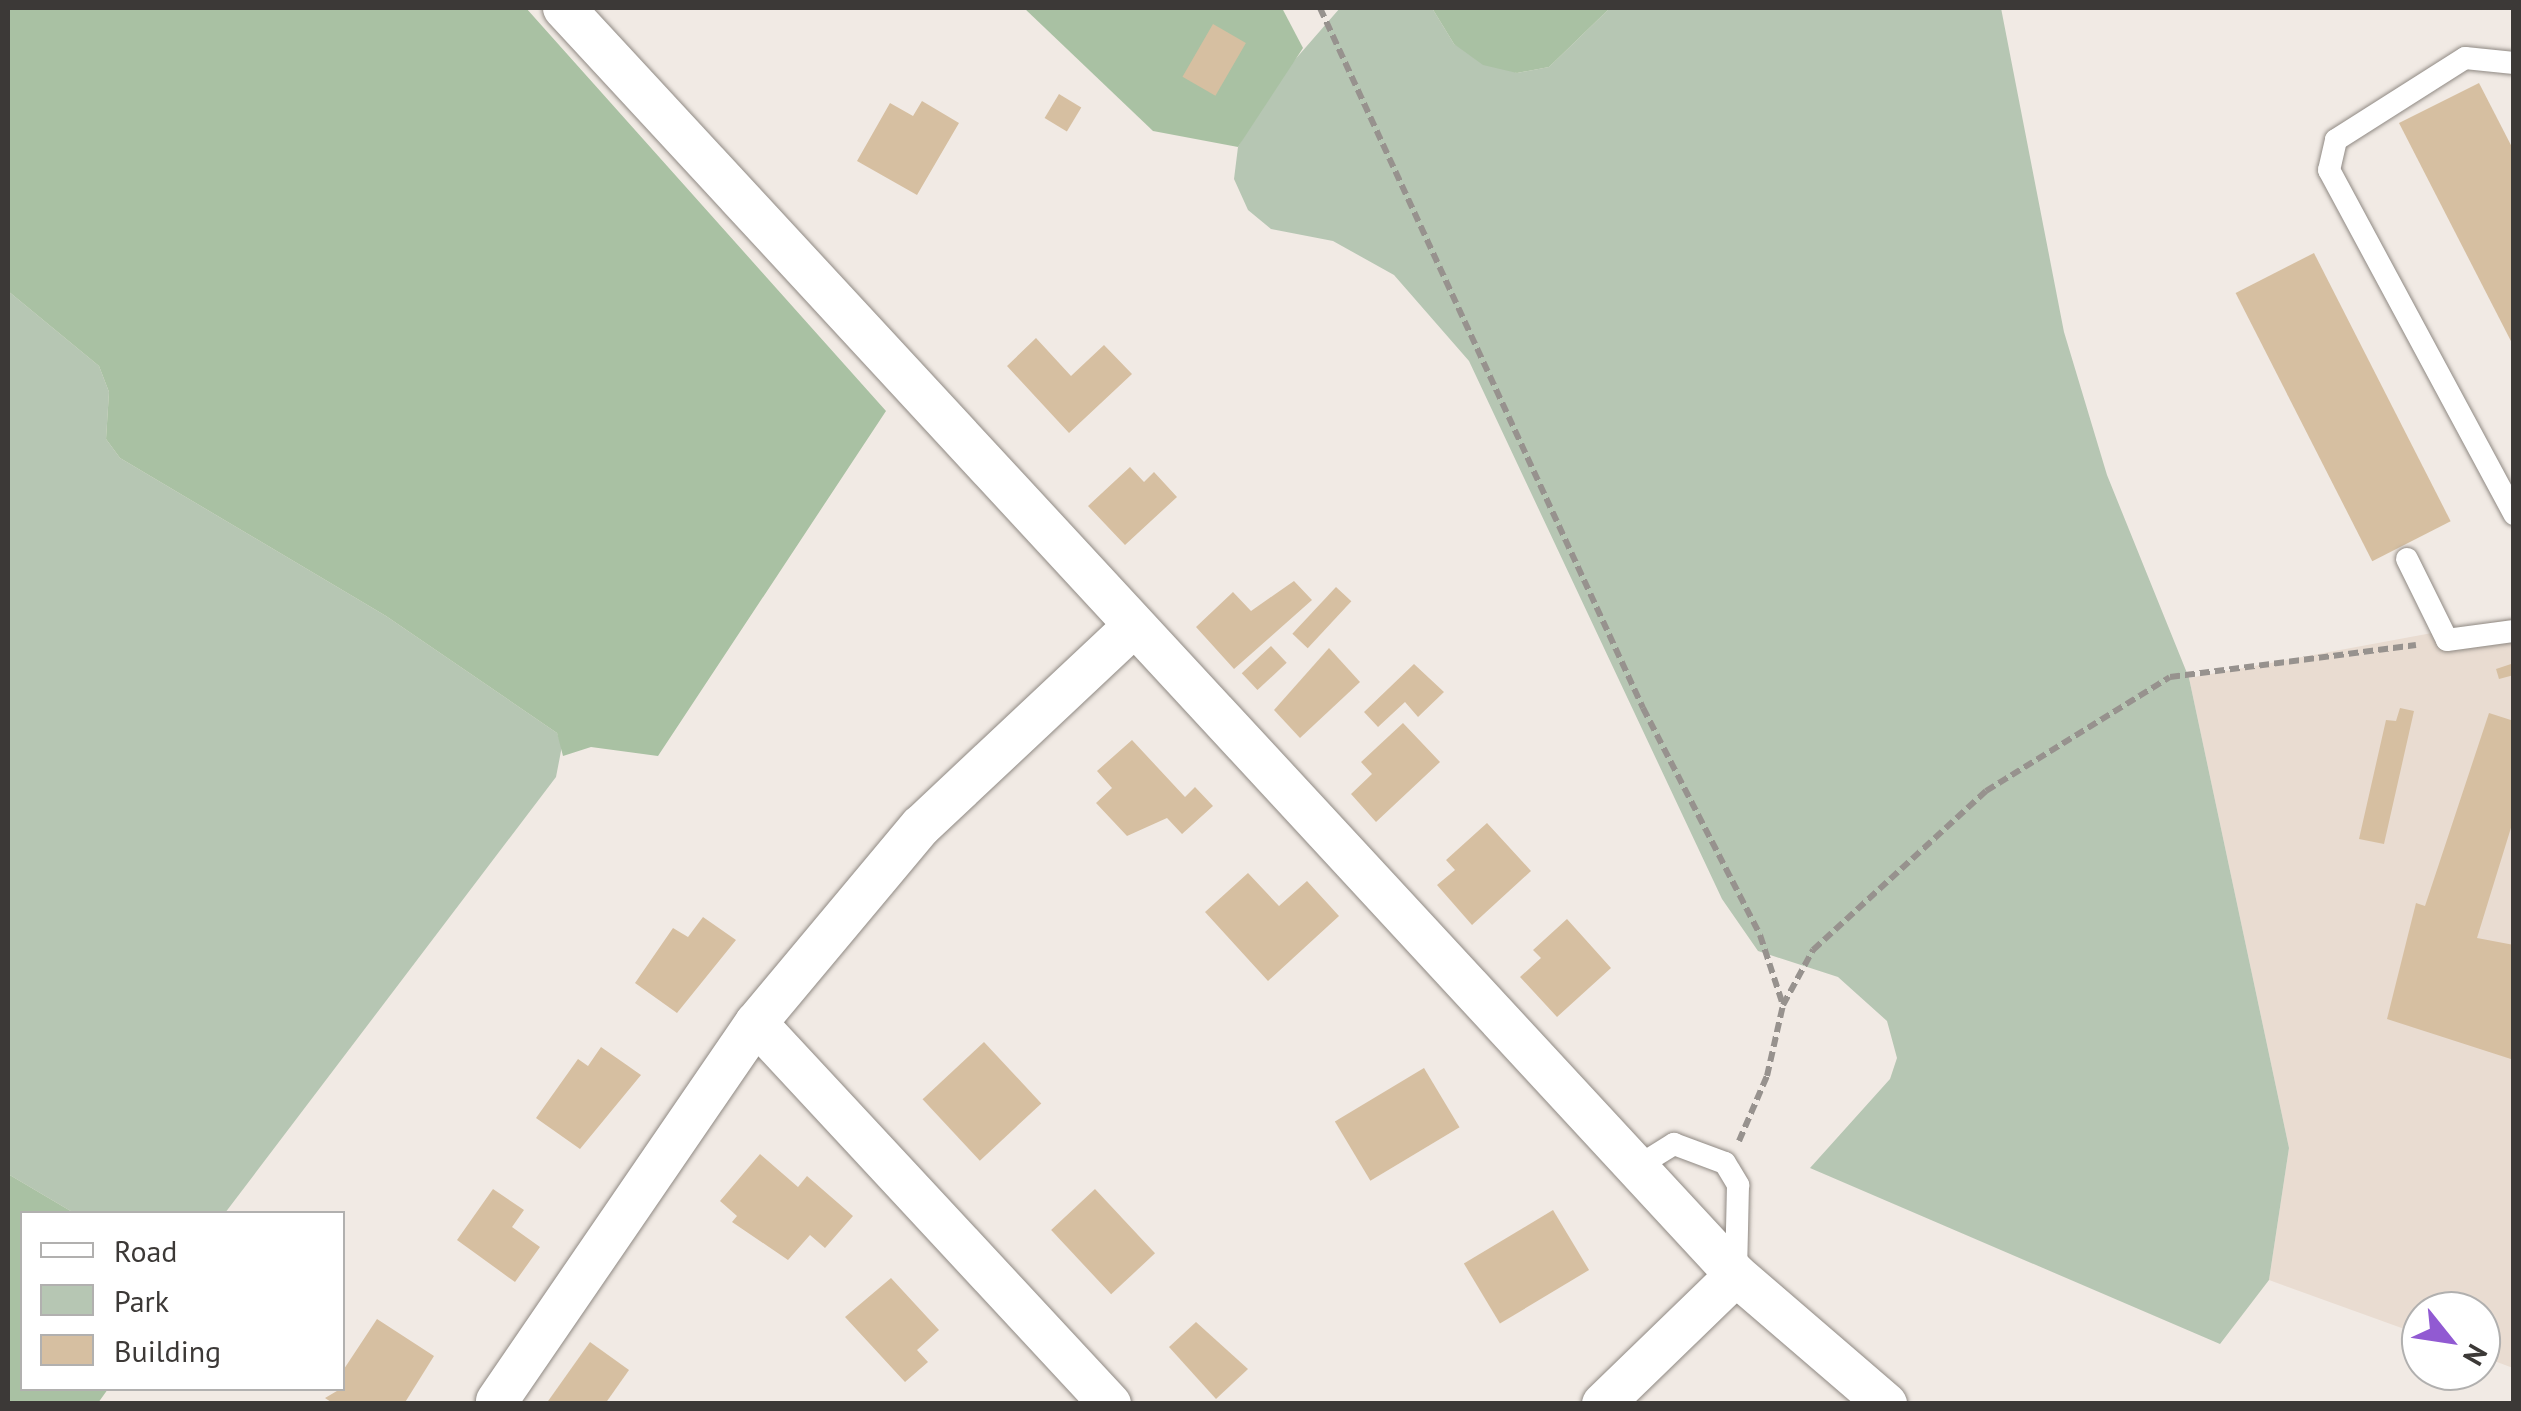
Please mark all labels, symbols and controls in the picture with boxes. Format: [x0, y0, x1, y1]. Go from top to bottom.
legend [20, 1211, 345, 1391]
text: Road [114, 1231, 178, 1270]
text: Park [114, 1281, 169, 1320]
north arrow [2401, 1291, 2501, 1391]
text: Building [114, 1331, 221, 1370]
text: N [2455, 1338, 2496, 1372]

